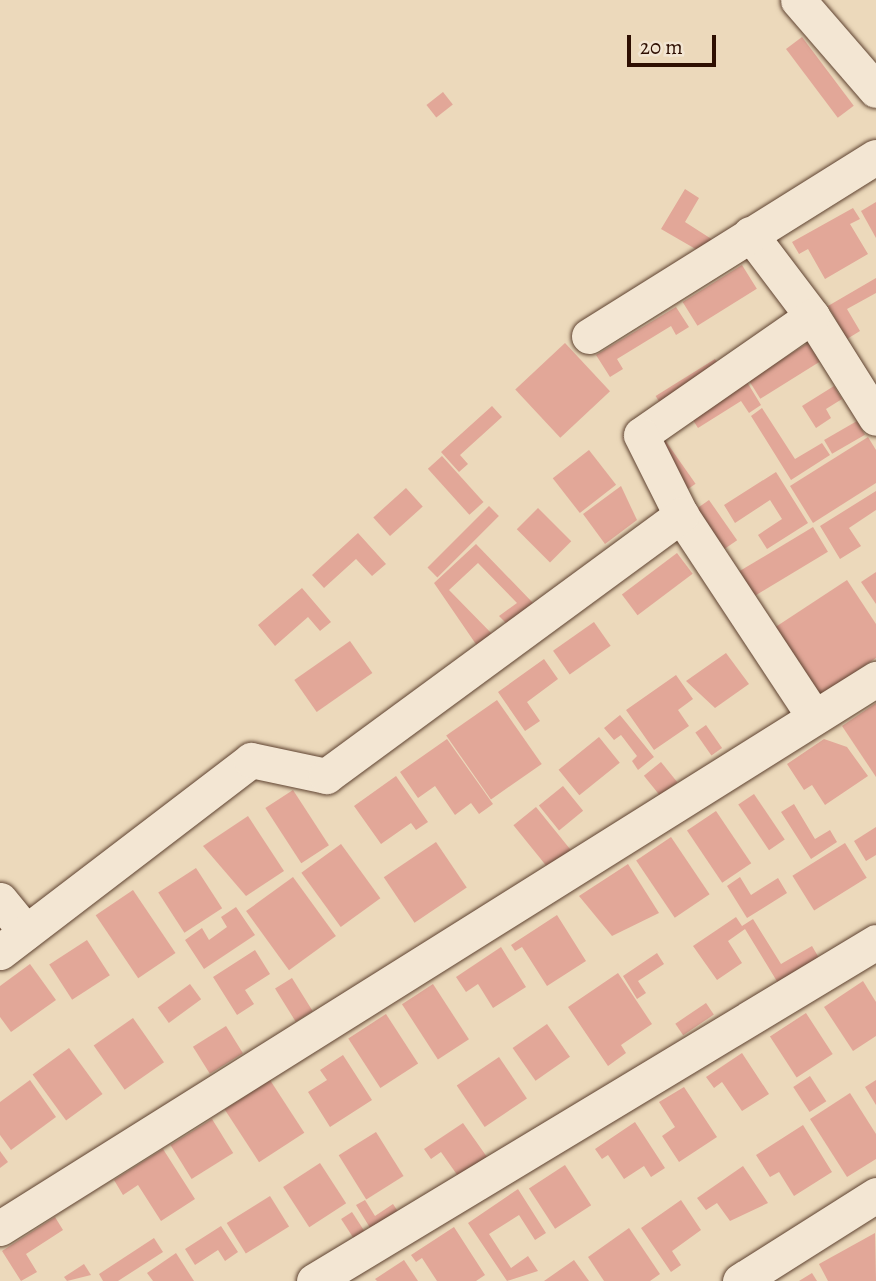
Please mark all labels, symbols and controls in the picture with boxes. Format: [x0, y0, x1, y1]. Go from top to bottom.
scale bar [631, 21, 720, 65]
text: 20 m [640, 33, 683, 61]

